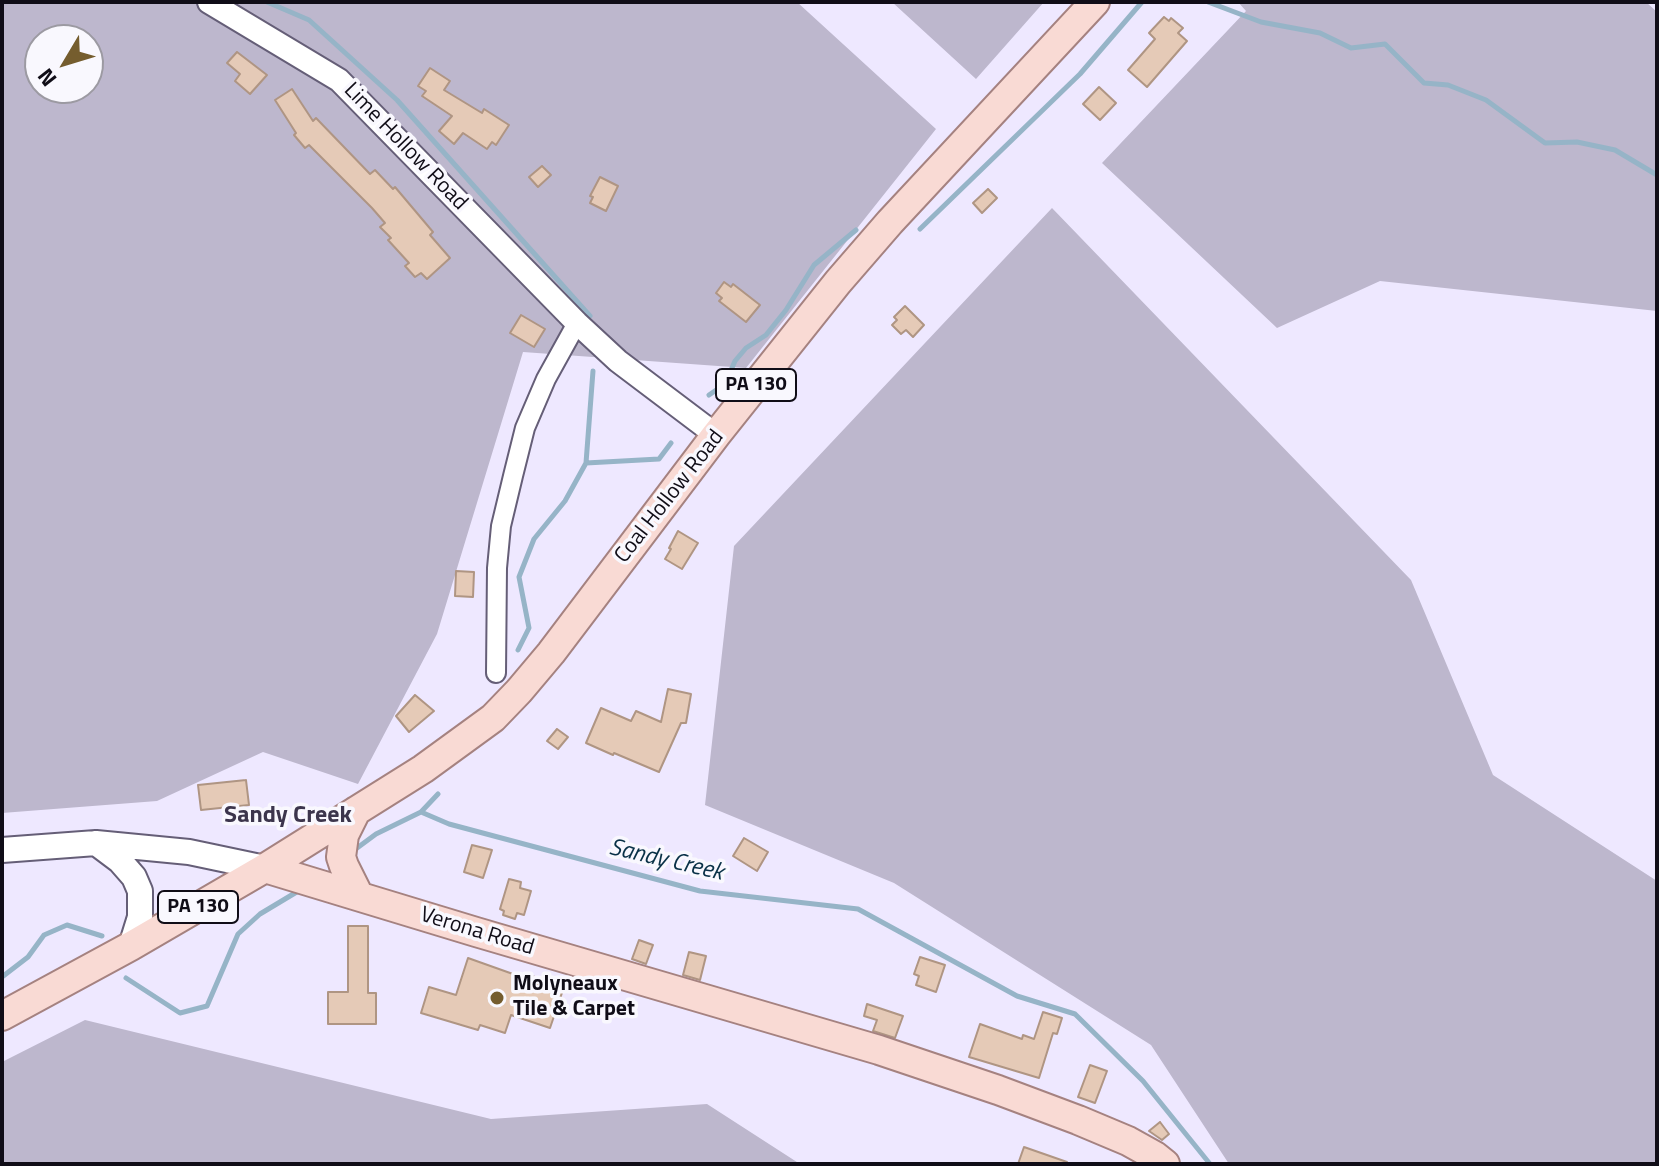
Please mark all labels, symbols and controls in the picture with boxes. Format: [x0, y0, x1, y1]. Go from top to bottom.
north arrow [24, 24, 104, 104]
text: N [29, 61, 65, 94]
street label: Lime Hollow Road [338, 78, 472, 216]
road number: PA 130 [716, 369, 796, 401]
street label: Coal Hollow Road [610, 425, 730, 569]
district label: Sandy Creek [224, 802, 352, 830]
water label: Sandy Creek [606, 834, 726, 888]
road number: PA 130 [158, 891, 238, 923]
street label: Verona Road [417, 902, 537, 962]
place label: Molyneaux Tile & Carpet [513, 972, 635, 1024]
marker: Molyneaux Tile & Carpet [488, 989, 506, 1007]

